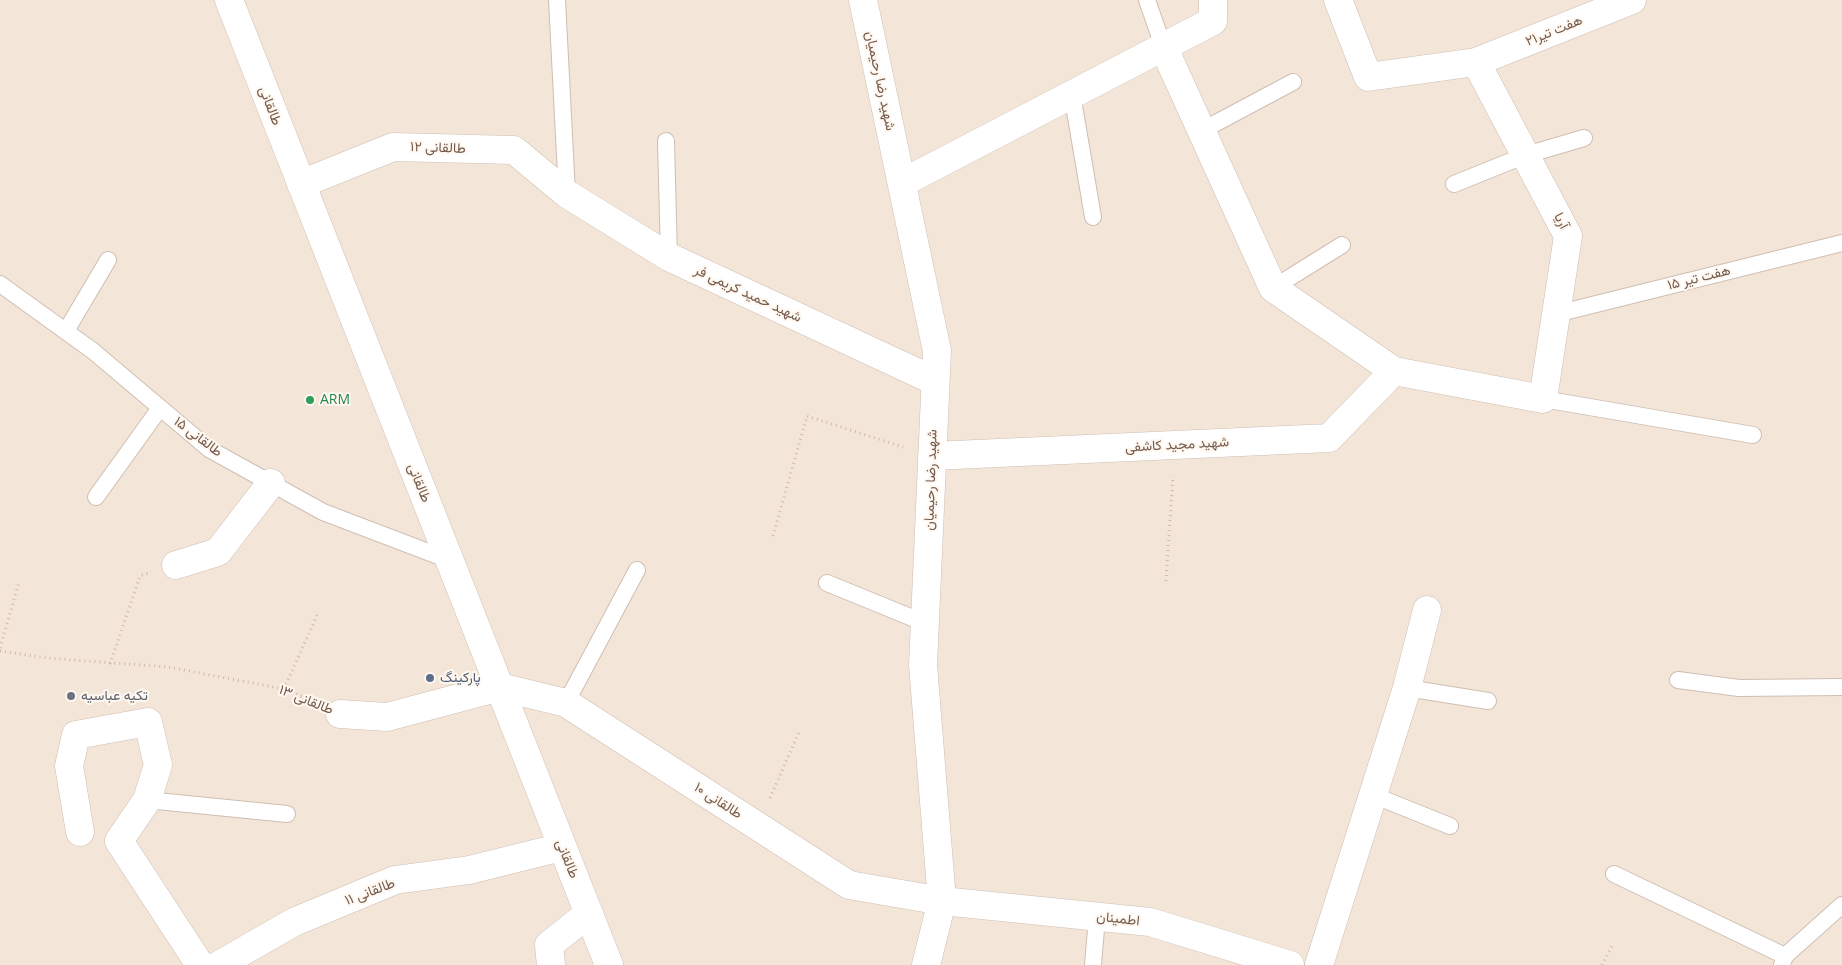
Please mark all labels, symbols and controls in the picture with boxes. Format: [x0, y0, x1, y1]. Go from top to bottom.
street label: هفت تیر۲۱ [1523, 12, 1585, 50]
street label: شهید رضا رحیمیان [861, 30, 899, 132]
street label: طالقانی [255, 84, 285, 128]
street label: طالقانی ۱۲ [410, 139, 466, 157]
street label: آریا [1550, 210, 1572, 232]
street label: شهید حمید کریمی فر [692, 262, 804, 326]
street label: هفت تیر ۱۵ [1666, 262, 1732, 294]
place label: ARM [320, 392, 350, 408]
marker: ARM [304, 394, 316, 406]
street label: طالقانی ۱۵ [170, 413, 226, 461]
street label: شهید رضا رحیمیان [921, 429, 941, 531]
street label: شهید مجید کاشفی [1124, 434, 1230, 456]
street label: طالقانی [404, 461, 434, 505]
place label: پارکینگ [440, 670, 481, 686]
marker: پارکینگ [424, 672, 436, 684]
street label: طالقانی ۱۳ [276, 681, 336, 719]
place label: تکیه عباسیه [81, 688, 148, 704]
marker: تکیه عباسیه [65, 690, 77, 702]
street label: طالقانی ۱۰ [691, 779, 745, 823]
street label: طالقانی [552, 837, 582, 881]
street label: طالقانی ۱۱ [343, 875, 397, 909]
street label: اطمینان [1096, 908, 1140, 930]

